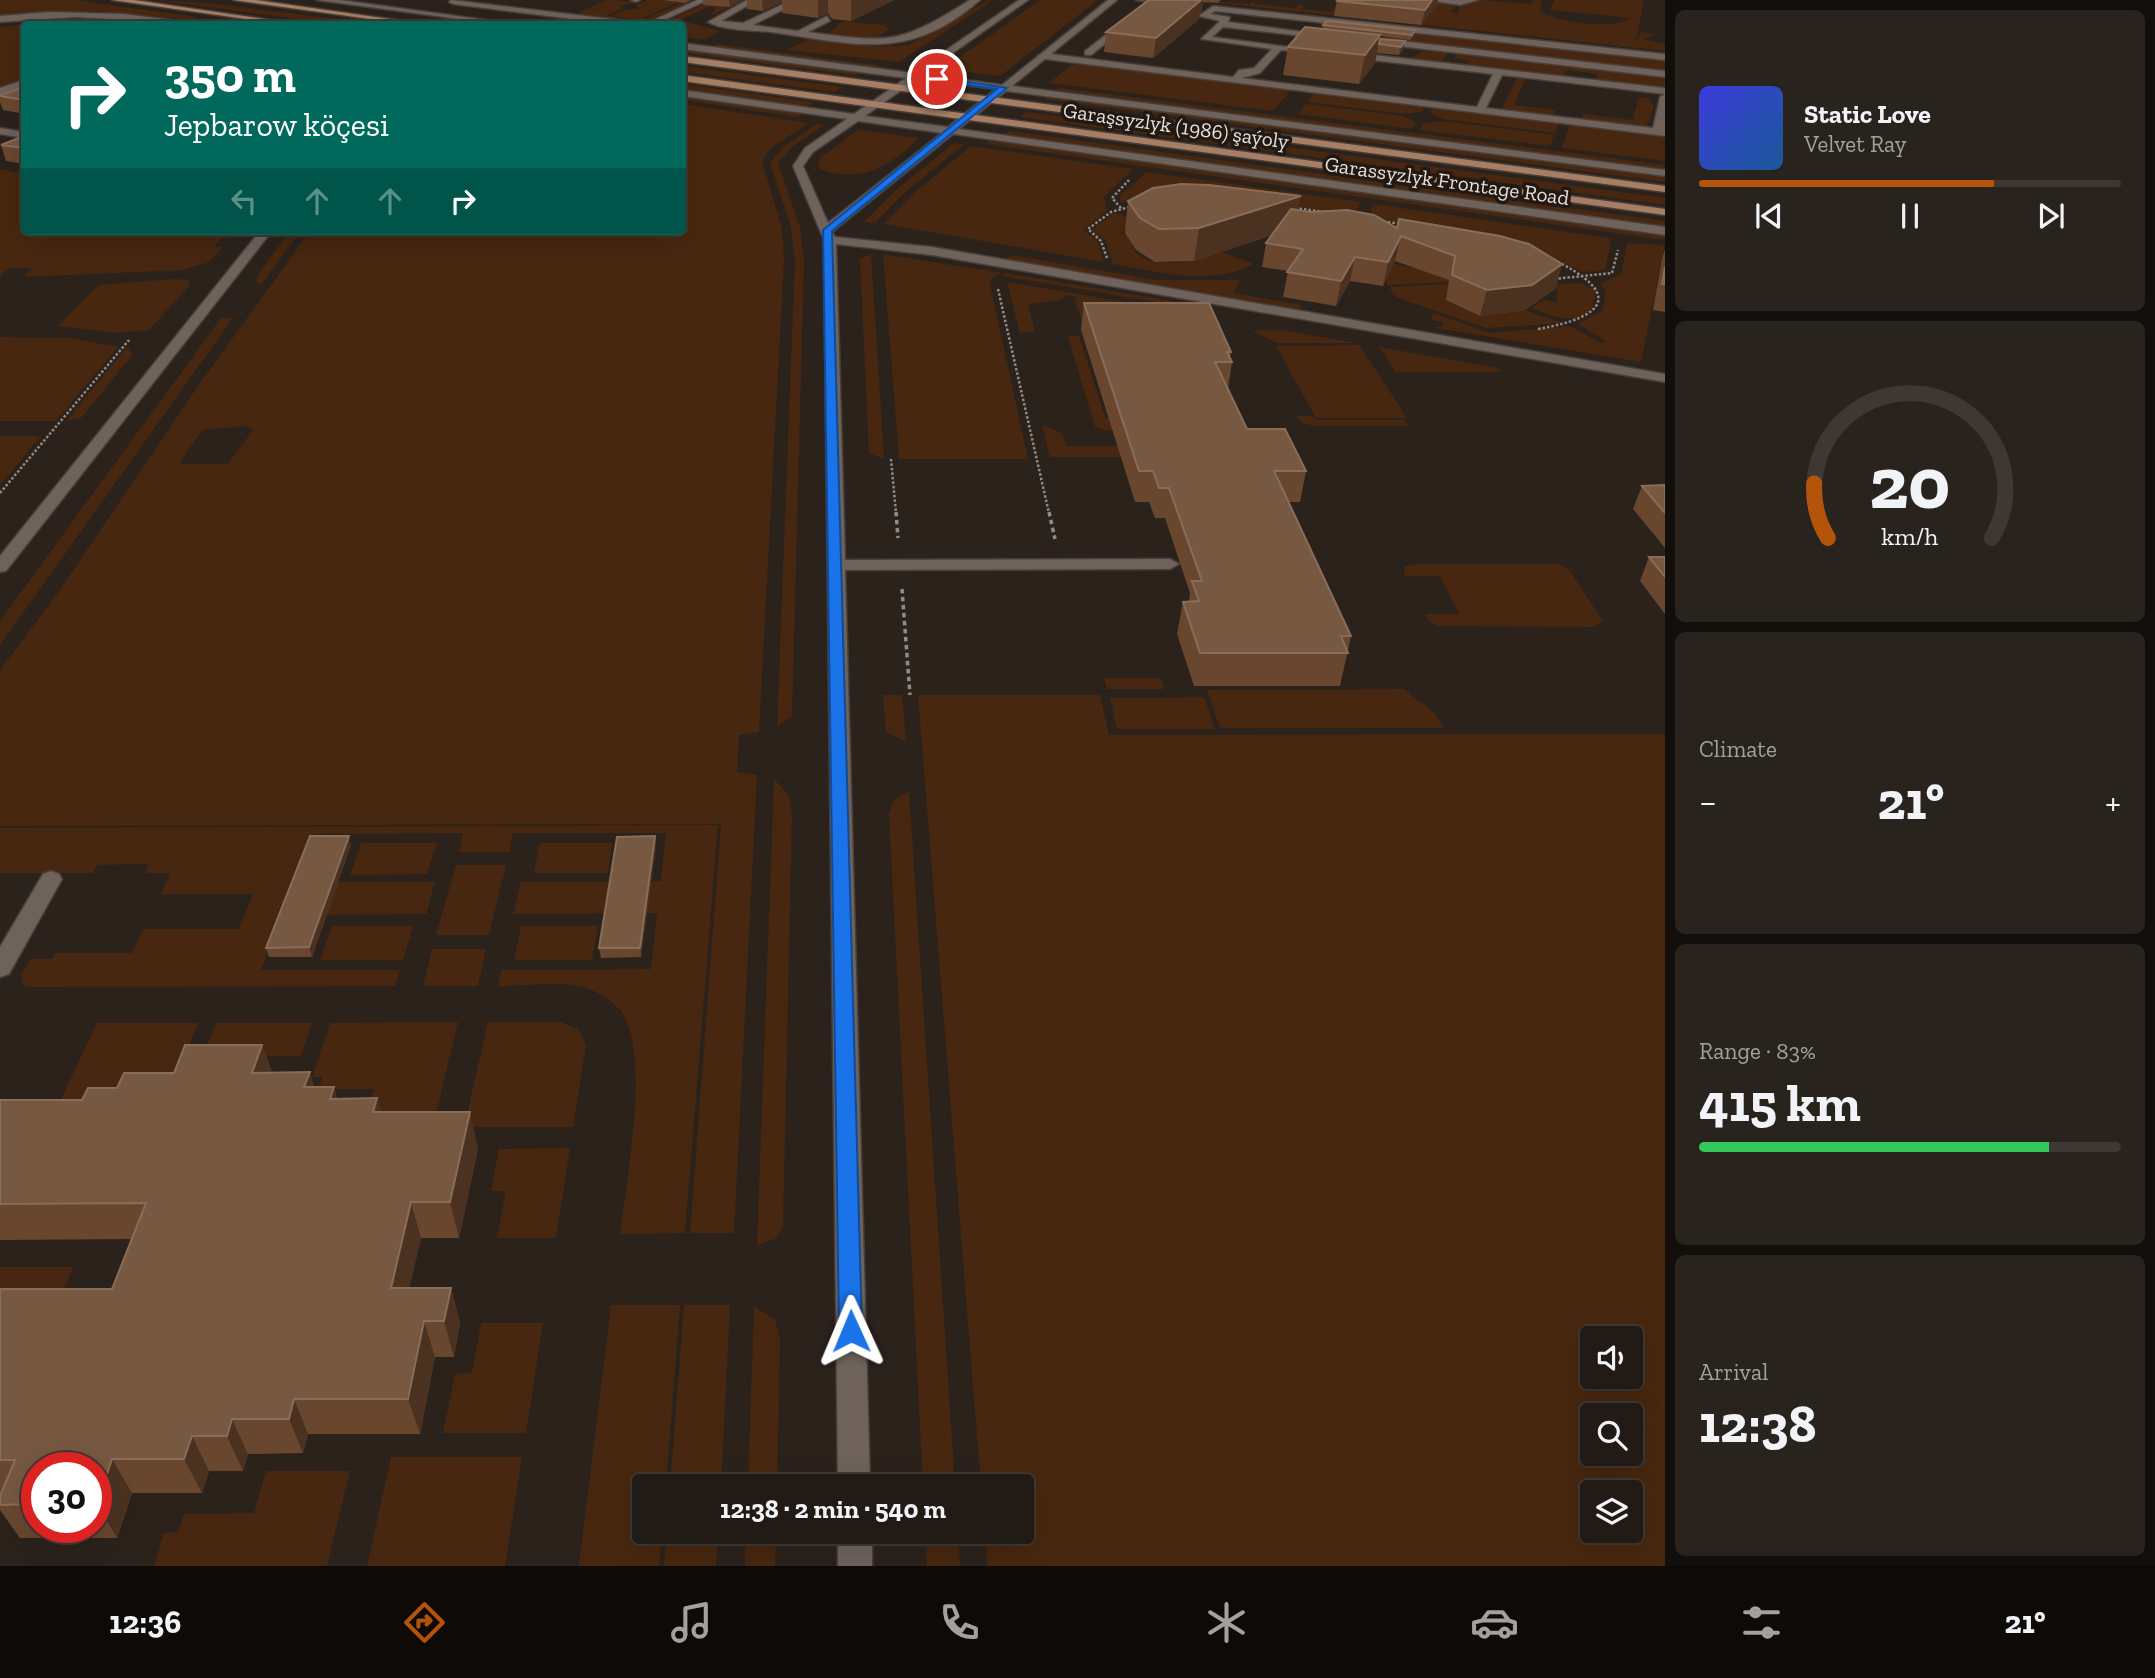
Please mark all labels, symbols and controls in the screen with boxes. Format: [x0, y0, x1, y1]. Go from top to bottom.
text: 350 m [164, 46, 296, 105]
icon: right [49, 49, 140, 140]
pin [907, 49, 967, 109]
icon: arrive [918, 60, 956, 98]
street label: Garaşsyzlyk (1986) şaýoly [1062, 97, 1291, 154]
text: Static Love [1804, 98, 1931, 130]
text: Jepbarow köçesi [164, 106, 389, 144]
text: Velvet Ray [1804, 130, 1906, 158]
street label: Garassyzlyk Frontage Road [1323, 151, 1571, 210]
icon: left [225, 182, 263, 220]
icon: ahead [298, 182, 336, 220]
icon: ahead [371, 182, 409, 220]
icon: right [444, 182, 482, 220]
icon: previous [1750, 197, 1788, 235]
icon: pause [1891, 197, 1929, 235]
icon: next [2032, 197, 2070, 235]
text: 20 [1869, 439, 1951, 527]
text: km/h [1881, 521, 1939, 551]
text: Climate [1699, 735, 1777, 763]
text: 21° [1877, 770, 1944, 832]
text: − [1699, 779, 1717, 825]
text: + [2105, 779, 2121, 825]
text: Range · 83% [1699, 1037, 1816, 1065]
text: 415 km [1699, 1072, 1861, 1134]
position arrow [814, 1294, 888, 1368]
map controls [1580, 1326, 1643, 1543]
button: sound [1580, 1326, 1643, 1389]
text: Arrival [1699, 1358, 1768, 1386]
text: 12:38 [1699, 1393, 1817, 1455]
button: search [1580, 1403, 1643, 1466]
speed limit sign: 30 [21, 1452, 112, 1543]
button: layers [1580, 1480, 1643, 1543]
text: 12:38 · 2 min · 540 m [720, 1493, 946, 1525]
icon: directions [400, 1598, 449, 1647]
icon: music [667, 1598, 716, 1647]
icon: phone [935, 1598, 984, 1647]
icon: climate [1202, 1598, 1251, 1647]
icon: car [1470, 1598, 1519, 1647]
icon: filters [1737, 1598, 1786, 1647]
text: 12:36 [109, 1603, 181, 1641]
text: 21° [2005, 1603, 2046, 1641]

